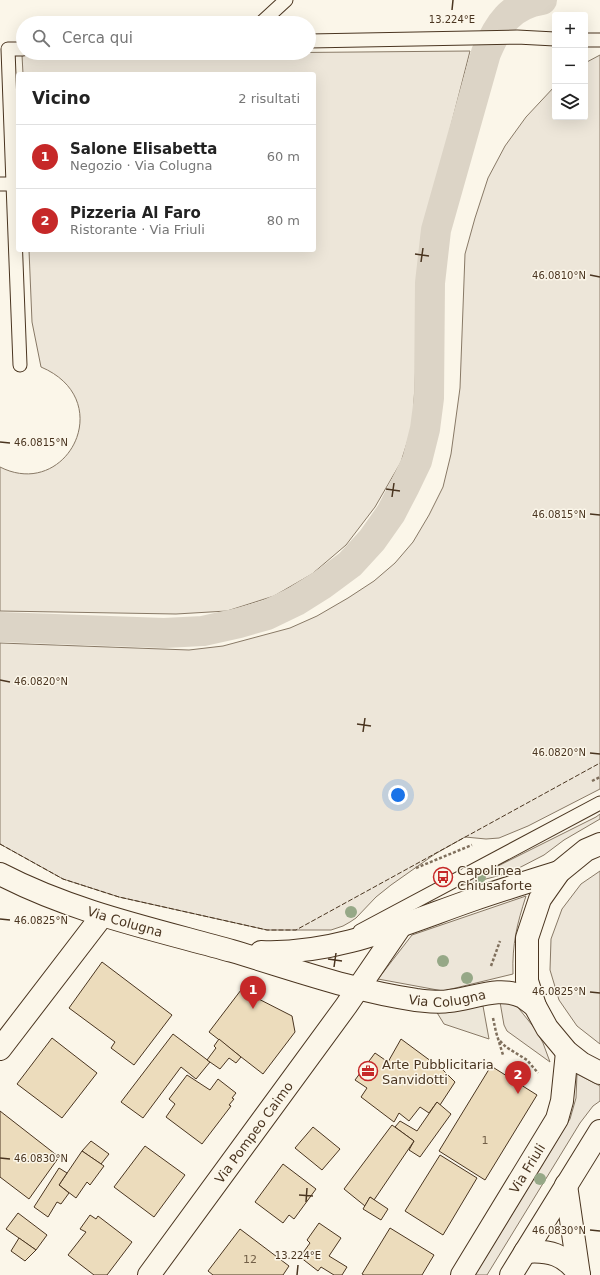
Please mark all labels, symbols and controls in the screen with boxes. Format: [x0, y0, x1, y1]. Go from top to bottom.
map controls [552, 12, 588, 120]
button: + [552, 12, 588, 48]
text: 13.224°E [429, 14, 475, 25]
search box [16, 16, 316, 60]
icon: search [30, 27, 52, 49]
text: Cerca qui [62, 29, 133, 47]
button: − [552, 48, 588, 84]
button: layers [552, 84, 588, 120]
text: Vicino [32, 88, 90, 108]
text: 2 risultati [238, 91, 300, 106]
text: Salone Elisabetta [70, 140, 217, 158]
text: 1 [40, 149, 50, 164]
text: 60 m [267, 149, 300, 164]
text: Negozio · Via Colugna [70, 158, 212, 173]
text: Pizzeria Al Faro [70, 204, 201, 222]
text: 2 [40, 213, 50, 228]
text: 80 m [267, 213, 300, 228]
text: Ristorante · Via Friuli [70, 222, 205, 237]
text: 46.0810°N [532, 270, 586, 281]
text: 46.0815°N [14, 437, 68, 448]
text: 46.0815°N [532, 509, 586, 520]
text: 46.0820°N [14, 676, 68, 687]
text: 46.0820°N [532, 747, 586, 758]
your location [388, 785, 408, 805]
place label: Capolinea Chiusaforte [457, 863, 532, 893]
bus stop icon: Capolinea Chiusaforte [432, 866, 454, 888]
street label: Via Colugna [85, 903, 164, 940]
text: 46.0825°N [14, 915, 68, 926]
pin: 1 [240, 976, 266, 1009]
street label: Via Colugna [408, 986, 487, 1009]
text: 46.0825°N [532, 986, 586, 997]
place label: Arte Pubblicitaria Sanvidotti [382, 1057, 494, 1087]
office icon: Arte Pubblicitaria Sanvidotti [357, 1060, 379, 1082]
pin: 2 [505, 1061, 531, 1094]
street label: Via Pompeo Caimo [211, 1079, 296, 1186]
house number: 1 [482, 1134, 489, 1147]
street label: Via Friuli [506, 1141, 548, 1196]
text: 46.0830°N [14, 1153, 68, 1164]
text: 46.0830°N [532, 1225, 586, 1236]
text: 13.224°E [275, 1250, 321, 1261]
house number: 12 [243, 1253, 257, 1266]

